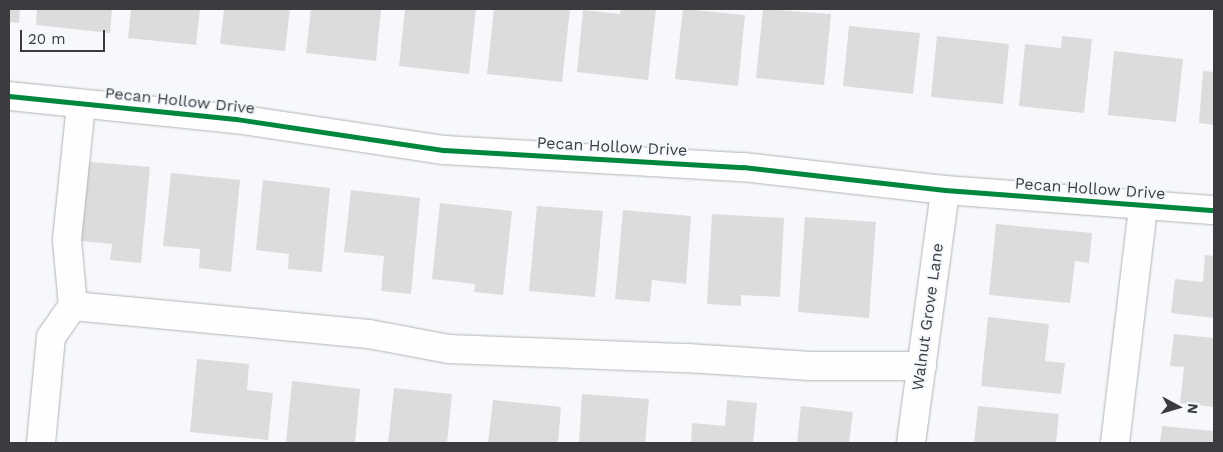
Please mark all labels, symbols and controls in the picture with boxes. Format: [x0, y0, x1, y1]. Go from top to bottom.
scale bar [22, 20, 108, 52]
text: 20 m [28, 30, 66, 48]
street label: Pecan Hollow Drive [104, 84, 256, 118]
street label: Pecan Hollow Drive [536, 133, 688, 161]
street label: Pecan Hollow Drive [1014, 174, 1166, 204]
street label: Walnut Grove Lane [908, 242, 948, 392]
north arrow [1153, 382, 1203, 432]
text: N [1184, 403, 1201, 415]

